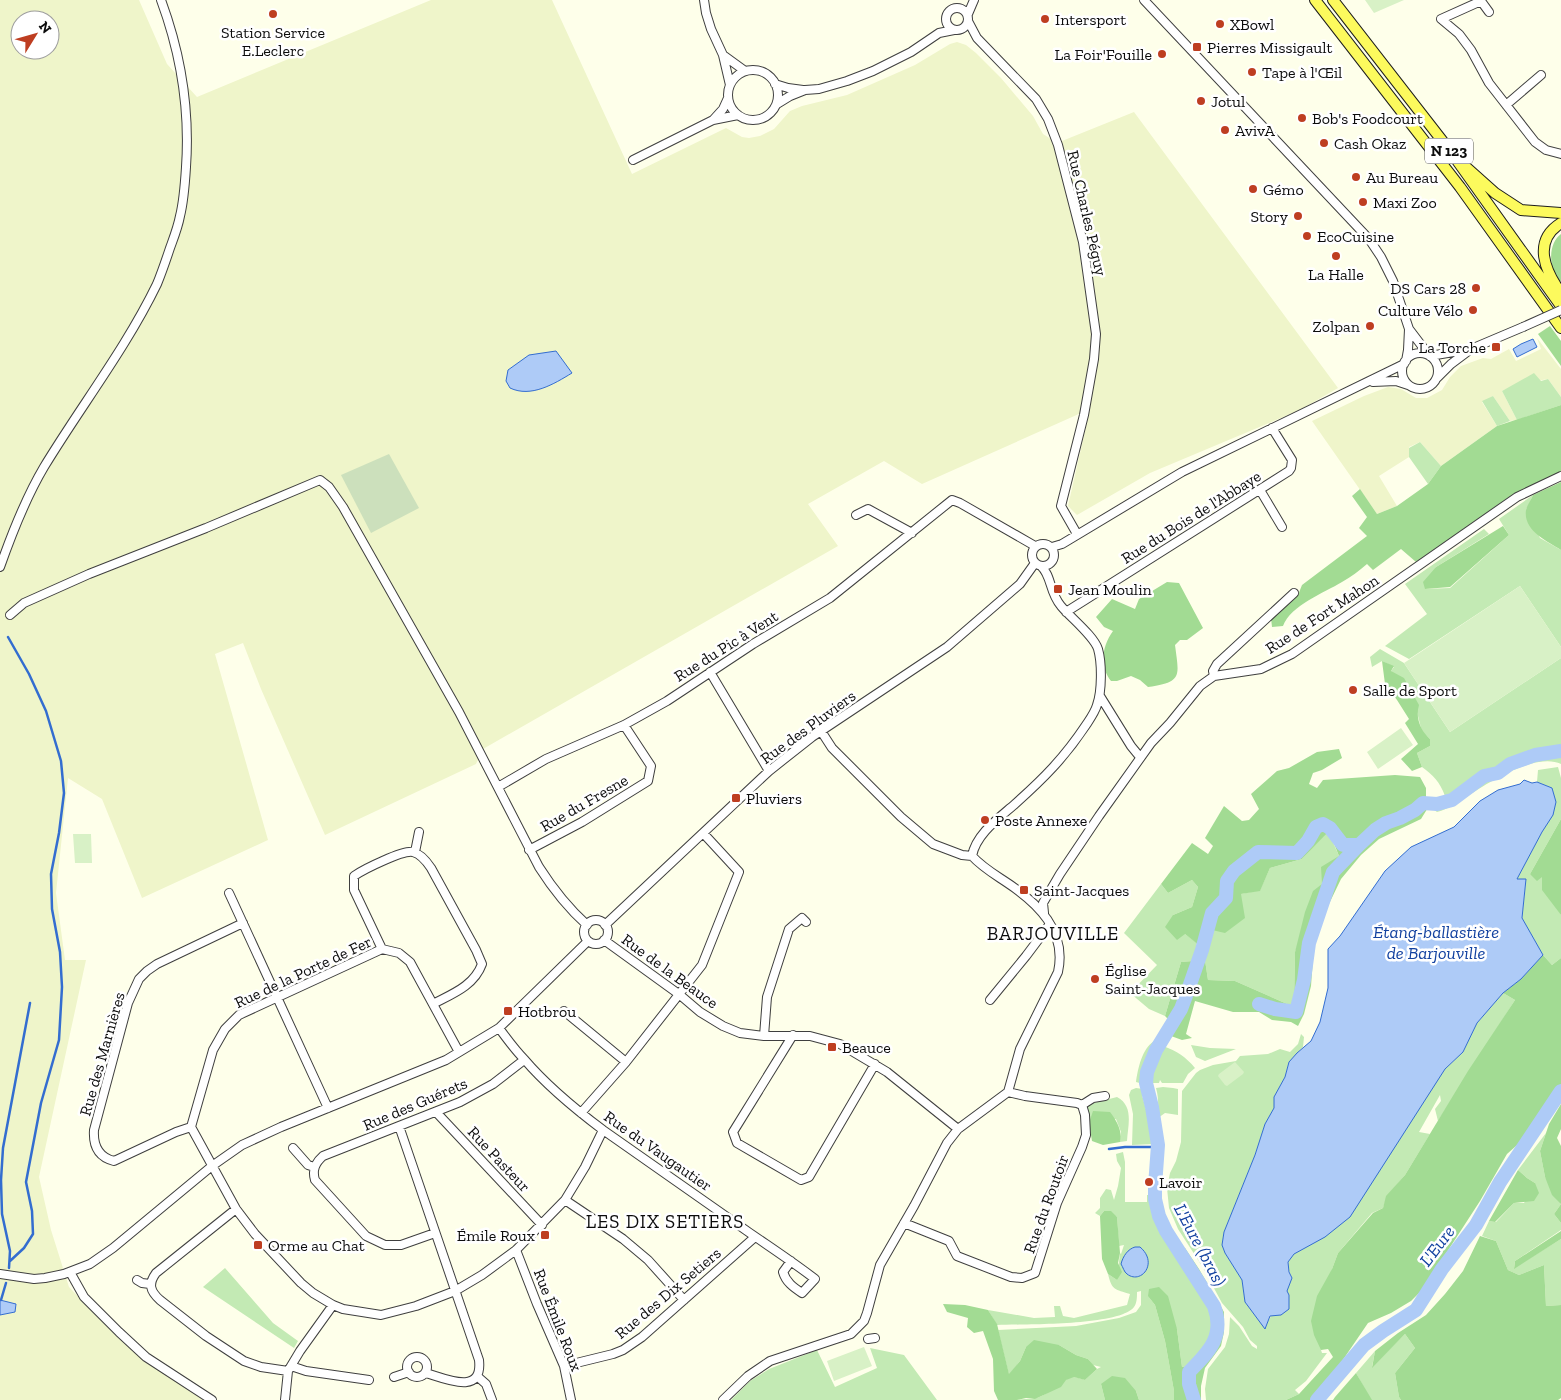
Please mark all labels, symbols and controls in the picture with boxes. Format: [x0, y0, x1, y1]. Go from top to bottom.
marker: Station Service E.Leclerc [267, 8, 279, 20]
north arrow [10, 10, 60, 60]
place label: Intersport [1055, 10, 1126, 29]
marker: Intersport [1039, 13, 1051, 25]
place label: XBowl [1230, 15, 1274, 34]
text: N [35, 18, 55, 37]
marker: XBowl [1214, 18, 1226, 30]
place label: Station Service E.Leclerc [221, 23, 325, 60]
place label: Pierres Missigault [1207, 38, 1333, 57]
marker: Pierres Missigault [1191, 41, 1203, 53]
place label: La Foir'Fouille [1055, 45, 1152, 64]
marker: La Foir'Fouille [1156, 48, 1168, 60]
place label: Tape à l'Œil [1262, 63, 1342, 82]
marker: Tape à l'Œil [1246, 66, 1258, 78]
place label: Jotul [1211, 92, 1245, 111]
marker: Jotul [1195, 95, 1207, 107]
place label: Bob's Foodcourt [1312, 109, 1423, 128]
marker: Bob's Foodcourt [1296, 112, 1308, 124]
place label: AvivA [1235, 121, 1275, 140]
marker: AvivA [1219, 124, 1231, 136]
place label: Cash Okaz [1334, 134, 1406, 153]
marker: Cash Okaz [1318, 137, 1330, 149]
road number: N 123 [1425, 138, 1473, 164]
street label: Rue Charles Péguy [1063, 148, 1111, 278]
place label: Au Bureau [1366, 168, 1438, 187]
marker: Au Bureau [1350, 171, 1362, 183]
place label: Gémo [1263, 180, 1304, 199]
marker: Gémo [1247, 183, 1259, 195]
place label: Maxi Zoo [1373, 193, 1437, 212]
marker: Maxi Zoo [1357, 196, 1369, 208]
place label: Story [1250, 207, 1289, 226]
marker: Story [1292, 210, 1304, 222]
place label: EcoCuisine [1317, 227, 1394, 246]
marker: EcoCuisine [1301, 230, 1313, 242]
marker: La Halle [1330, 250, 1342, 262]
place label: La Halle [1308, 265, 1364, 284]
place label: DS Cars 28 [1390, 279, 1466, 298]
marker: DS Cars 28 [1470, 282, 1482, 294]
place label: Culture Vélo [1378, 301, 1463, 320]
marker: Culture Vélo [1467, 304, 1479, 316]
place label: Zolpan [1313, 317, 1361, 336]
marker: Zolpan [1364, 320, 1376, 332]
place label: La Torche [1419, 338, 1486, 357]
marker: La Torche [1490, 341, 1502, 353]
street label: Rue du Bois de l'Abbaye [1118, 466, 1264, 568]
street label: Rue de Fort Mahon [1262, 570, 1383, 658]
place label: Jean Moulin [1068, 580, 1153, 599]
marker: Jean Moulin [1052, 583, 1064, 595]
street label: Rue du Pic à Vent [671, 606, 781, 686]
place label: Salle de Sport [1363, 681, 1457, 700]
marker: Salle de Sport [1347, 684, 1359, 696]
street label: Rue des Pluviers [757, 686, 859, 768]
street label: Rue du Fresne [537, 770, 631, 836]
place label: Pluviers [746, 789, 802, 808]
marker: Pluviers [730, 792, 742, 804]
place label: Poste Annexe [995, 811, 1087, 830]
marker: Poste Annexe [979, 814, 991, 826]
place label: Saint-Jacques [1034, 881, 1129, 900]
marker: Saint-Jacques [1018, 884, 1030, 896]
water label: Étang-ballastière de Barjouville [1373, 921, 1499, 964]
district label: BARJOUVILLE [987, 922, 1119, 945]
street label: Rue de la Beauce [618, 930, 722, 1012]
street label: Rue de la Porte de Fer [231, 932, 375, 1012]
place label: Église Saint-Jacques [1105, 961, 1200, 998]
marker: Église Saint-Jacques [1089, 973, 1101, 985]
street label: Rue des Marnières [75, 990, 129, 1118]
place label: Hotbrou [518, 1002, 576, 1021]
marker: Hotbrou [502, 1005, 514, 1017]
place label: Beauce [842, 1038, 891, 1057]
marker: Beauce [826, 1041, 838, 1053]
street label: Rue des Guérets [360, 1073, 470, 1135]
street label: Rue du Vaugautier [601, 1107, 716, 1195]
street label: Rue Pasteur [464, 1122, 534, 1196]
street label: Rue du Routoir [1019, 1152, 1073, 1256]
place label: Lavoir [1159, 1173, 1203, 1192]
marker: Lavoir [1143, 1176, 1155, 1188]
water label: L'Eure (bras) [1169, 1200, 1231, 1290]
district label: LES DIX SETIERS [586, 1210, 744, 1233]
water label: L'Eure [1415, 1221, 1459, 1271]
place label: Émile Roux [457, 1226, 535, 1245]
marker: Émile Roux [539, 1229, 551, 1241]
place label: Orme au Chat [268, 1236, 365, 1255]
marker: Orme au Chat [252, 1239, 264, 1251]
street label: Rue des Dix Setiers [611, 1243, 725, 1343]
street label: Rue Émile Roux [530, 1266, 586, 1374]

